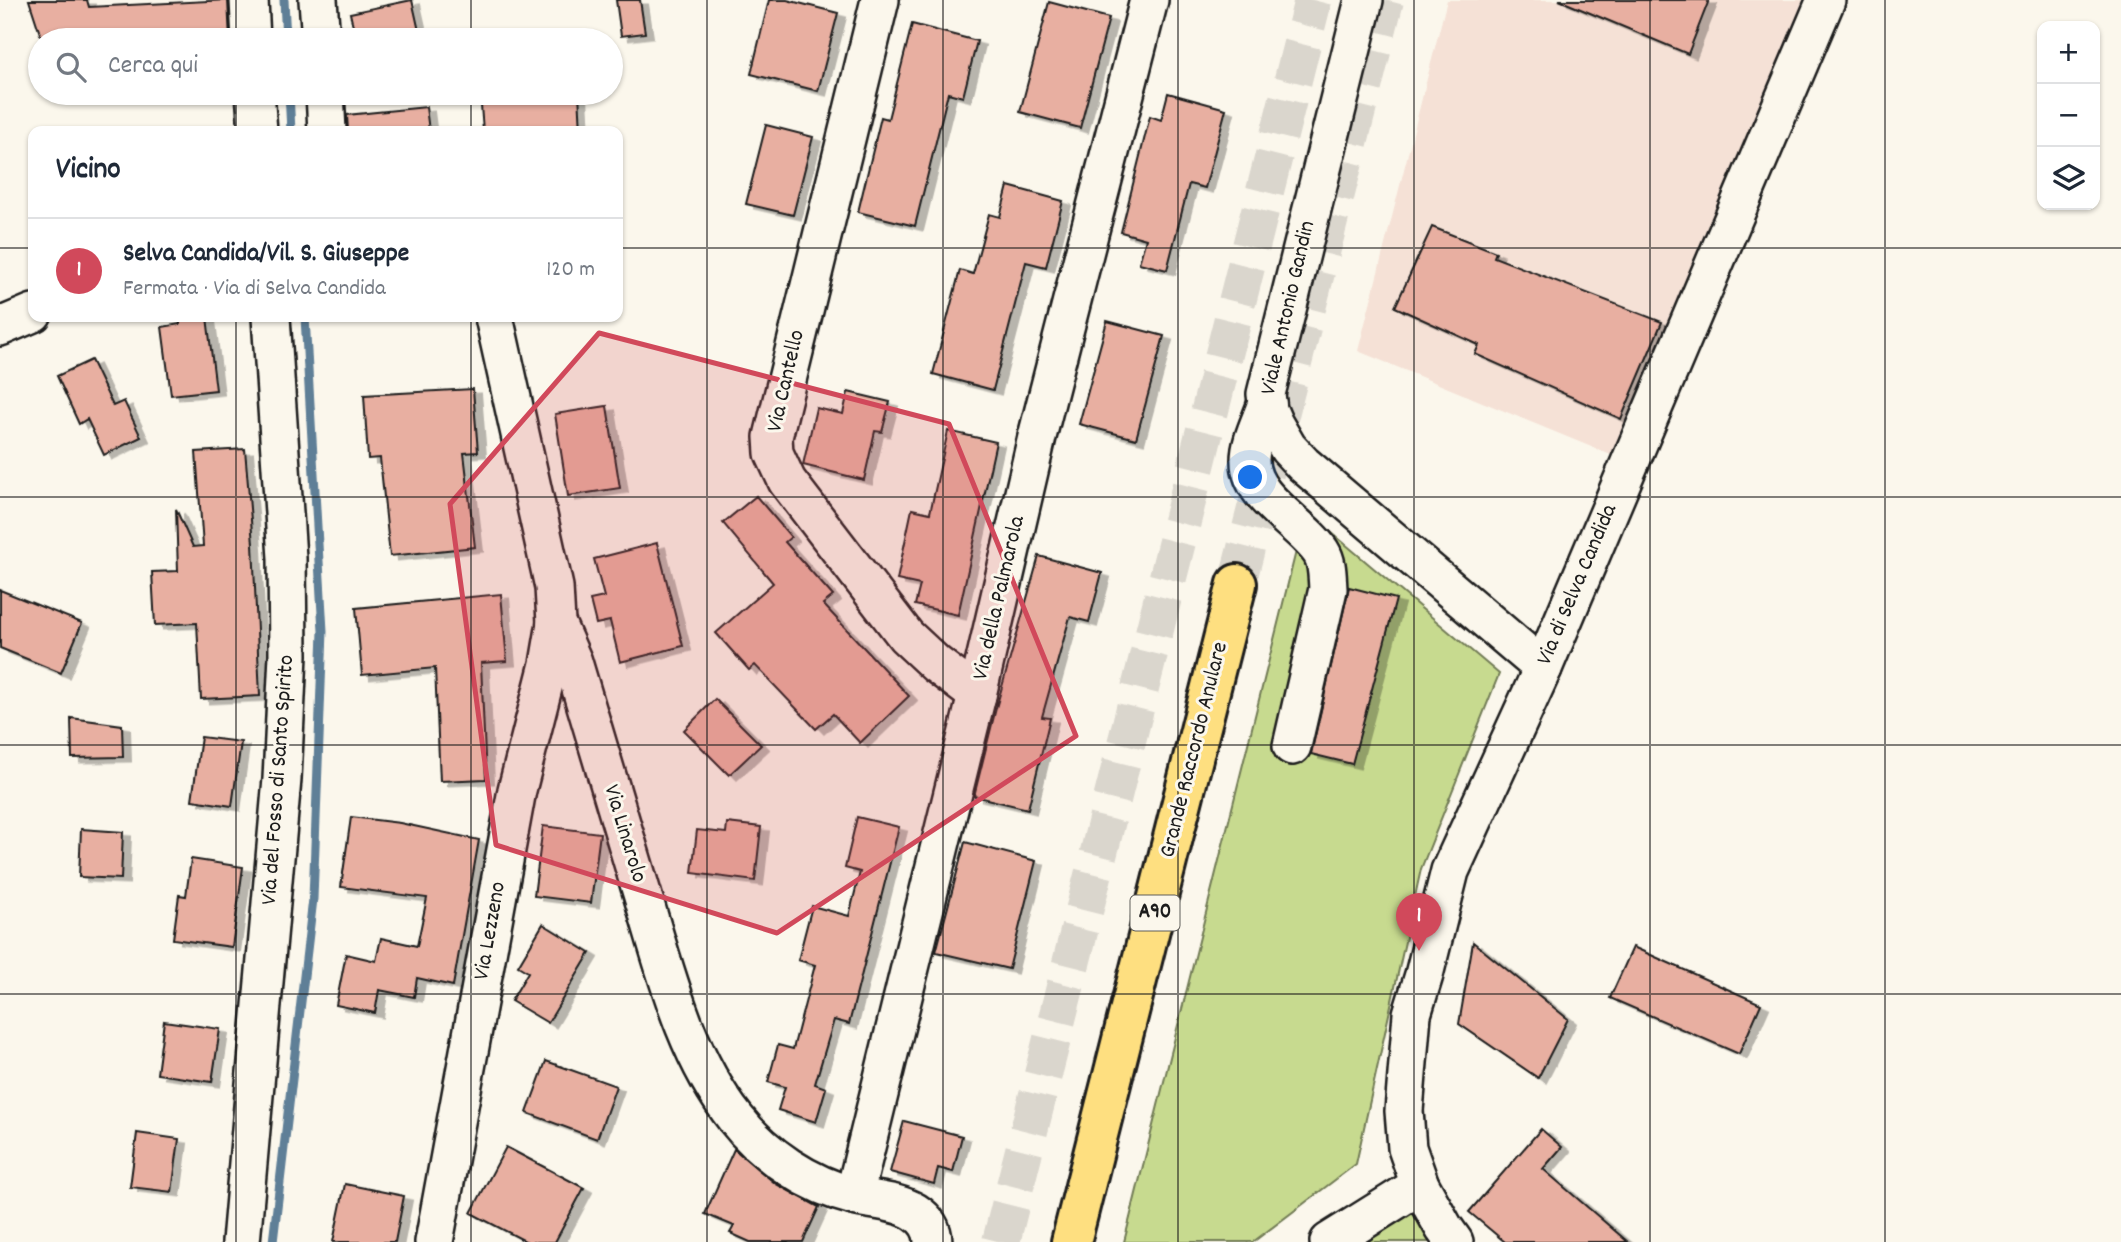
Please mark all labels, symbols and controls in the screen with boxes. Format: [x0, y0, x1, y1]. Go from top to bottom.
map controls [2037, 21, 2100, 210]
button: + [2037, 21, 2100, 84]
search box [28, 28, 623, 105]
icon: search [52, 48, 90, 86]
text: Cerca qui [108, 48, 198, 85]
button: − [2037, 84, 2100, 147]
button: layers [2037, 147, 2100, 210]
text: Vicino [56, 150, 121, 193]
street label: Viale Antonio Gandin [1253, 218, 1325, 398]
text: Selva Candida/Vil. S. Giuseppe [123, 236, 409, 273]
text: 1 [76, 254, 82, 287]
text: 120 m [546, 254, 595, 287]
text: Fermata · Via di Selva Candida [123, 273, 386, 306]
street label: Via Cantello [759, 327, 815, 435]
your location [1233, 460, 1267, 494]
street label: Via di Selva Candida [1529, 498, 1627, 671]
street label: Via della Palmarola [965, 511, 1035, 683]
street label: Grande Raccordo Anulare [1152, 639, 1238, 861]
street label: Via del Fosso di Santo Spirito [254, 654, 304, 906]
street label: Via Linarolo [593, 781, 655, 887]
street label: Via Lezzeno [466, 879, 516, 983]
pin: 1 [1396, 893, 1442, 951]
road number: A90 [1130, 895, 1180, 930]

